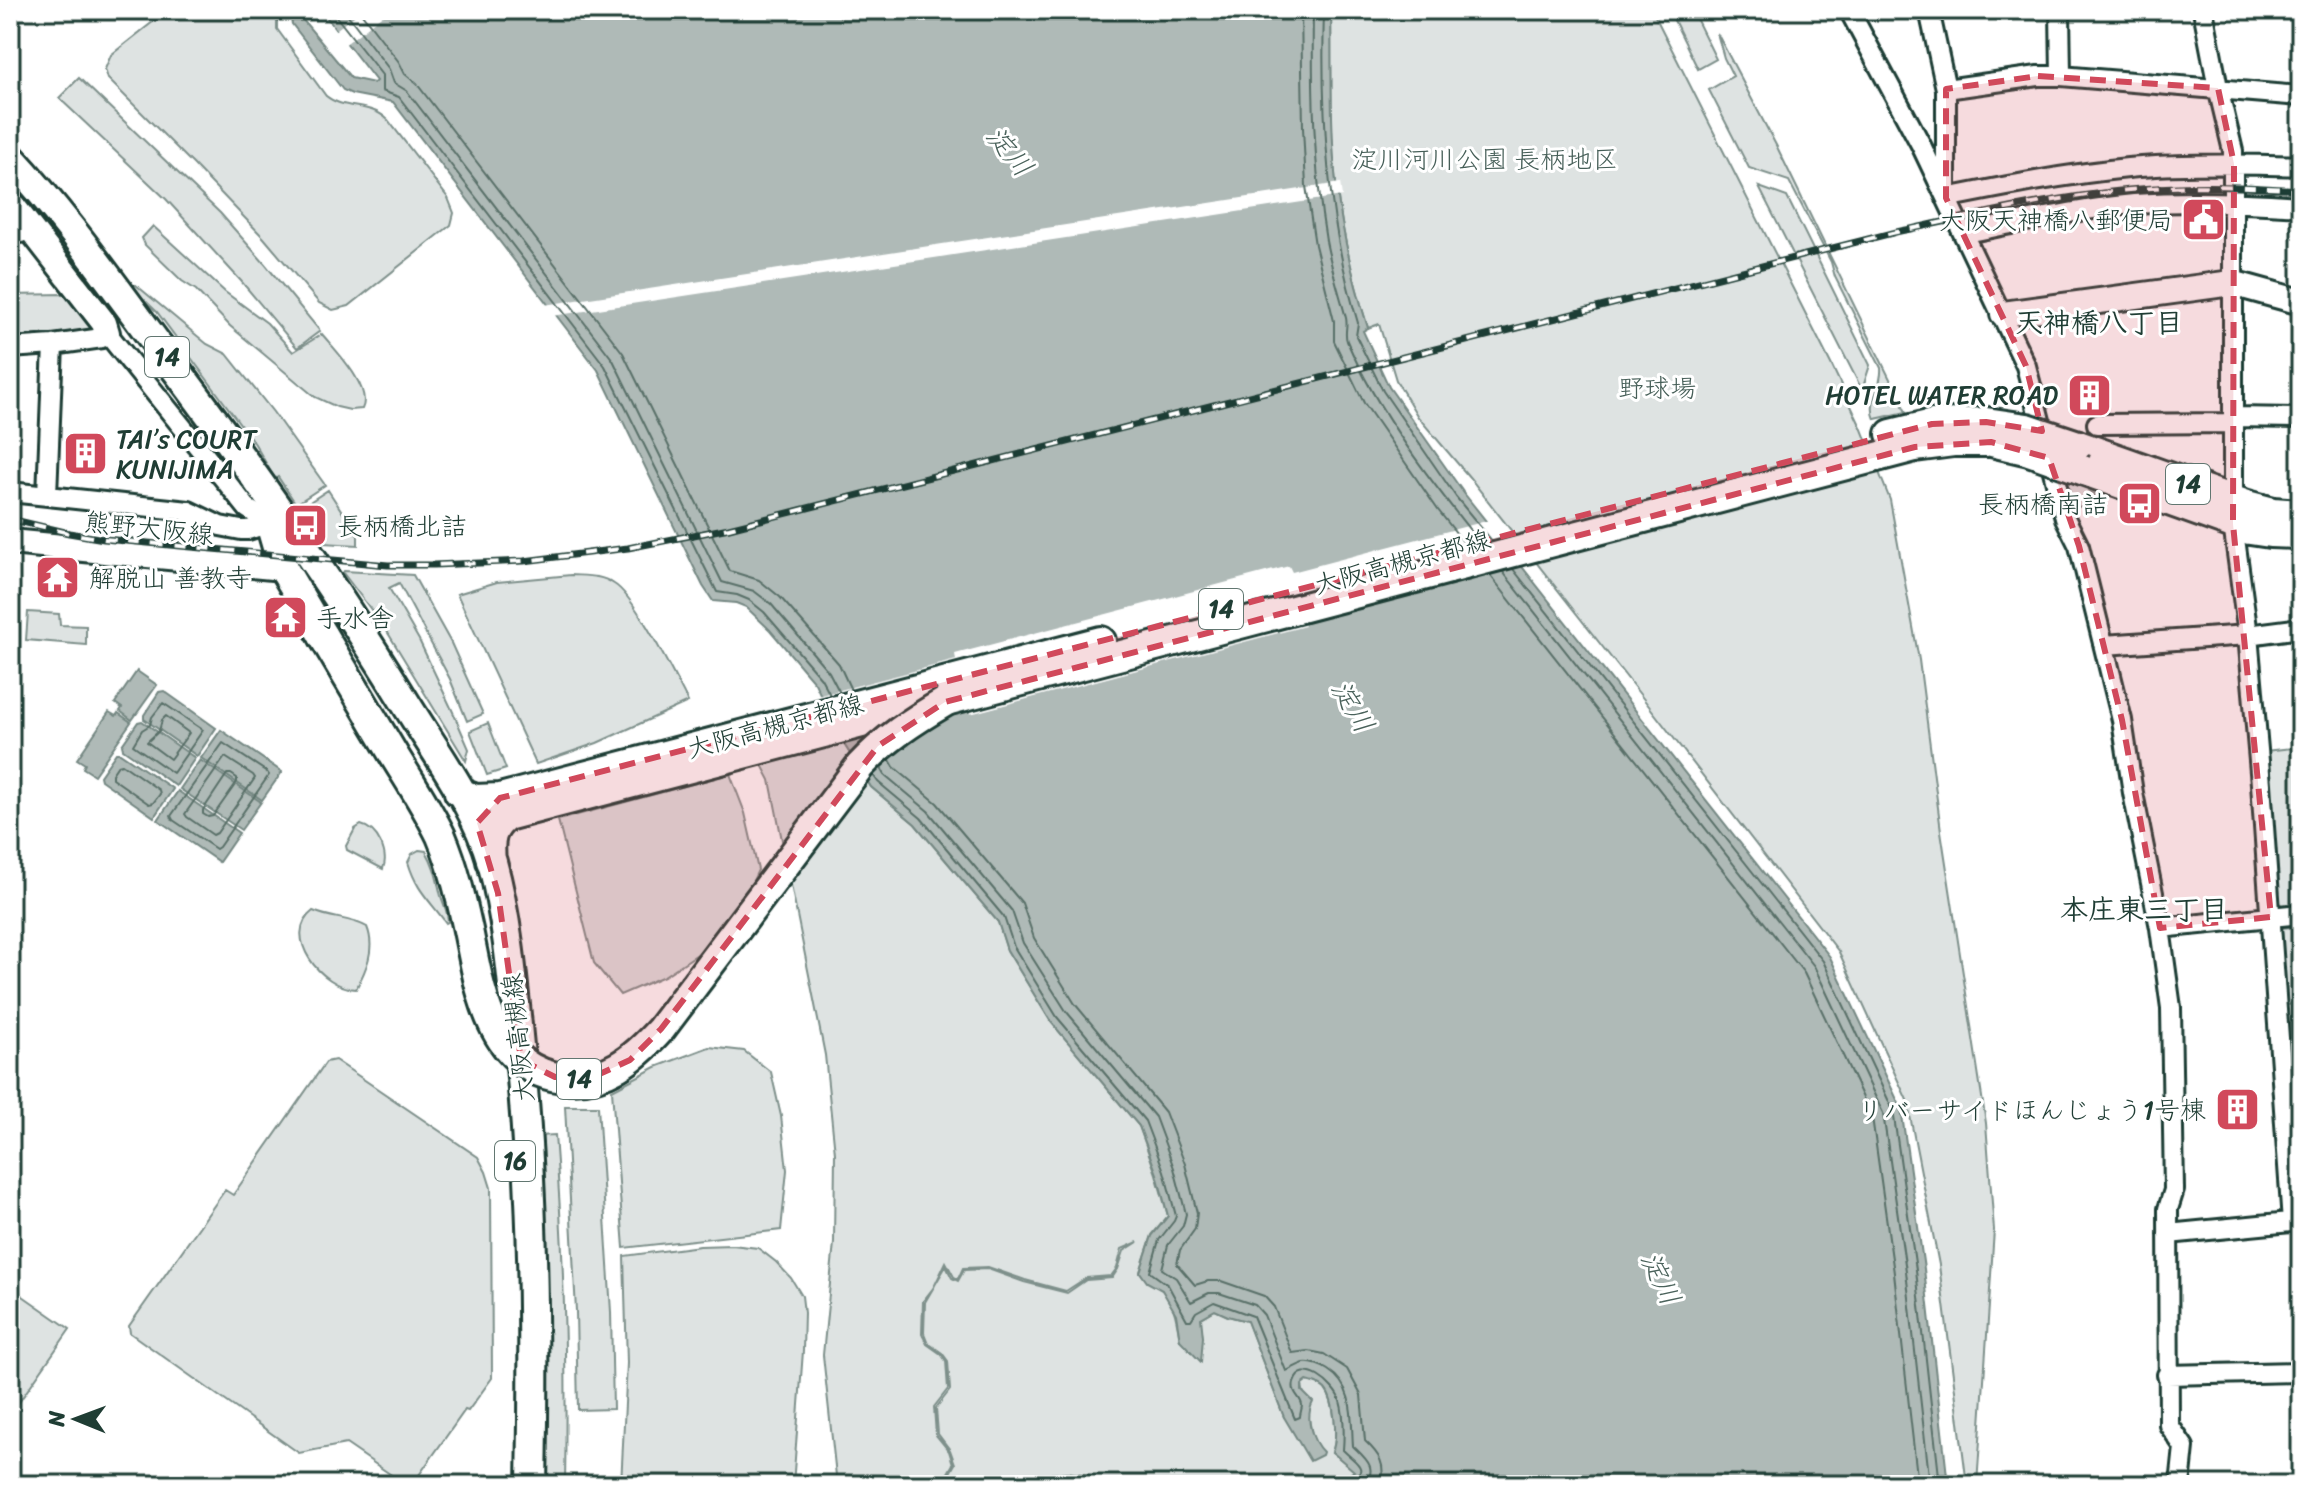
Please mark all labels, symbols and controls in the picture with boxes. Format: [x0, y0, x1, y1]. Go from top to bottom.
water label: 淀川 [973, 114, 1046, 189]
park label: 淀川河川公園 長柄地区 [1352, 136, 1618, 182]
public building icon: 大阪天神橋八郵便局 [2180, 196, 2228, 244]
place label: 大阪天神橋八郵便局 [1939, 197, 2173, 243]
district label: 天神橋八丁目 [2015, 298, 2183, 347]
road number: 14 [145, 337, 189, 377]
park label: 野球場 [1618, 365, 1696, 411]
building icon: HOTEL WATER ROAD [2065, 371, 2113, 419]
place label: HOTEL WATER ROAD [1825, 372, 2058, 418]
place label: TAI’s COURT KUNIJIMA [116, 416, 258, 492]
building icon: TAI’s COURT KUNIJIMA [61, 430, 109, 478]
road number: 14 [2166, 464, 2210, 504]
bus stop icon: 長柄橋南詰 [2115, 480, 2163, 528]
place label: 長柄橋南詰 [1978, 481, 2108, 527]
street label: 熊野大阪線 [82, 498, 216, 558]
bus stop icon: 長柄橋北詰 [282, 502, 330, 550]
place label: 長柄橋北詰 [337, 503, 467, 549]
street label: 大阪高槻京都線 [1308, 516, 1496, 608]
temple icon: 解脱山 善教寺 [34, 554, 82, 602]
place label: 解脱山 善教寺 [89, 555, 252, 601]
road number: 14 [1199, 589, 1243, 629]
temple icon: 手水舎 [261, 594, 309, 642]
place label: 手水舎 [316, 595, 394, 641]
water label: 淀川 [1317, 670, 1388, 743]
street label: 大阪高槻京都線 [681, 680, 869, 772]
district label: 本庄東三丁目 [2060, 885, 2228, 934]
street label: 大阪高槻線 [488, 971, 548, 1105]
road number: 14 [557, 1059, 601, 1099]
building icon: リバーサイドほんじょう1号棟 [2213, 1086, 2261, 1134]
place label: リバーサイドほんじょう1号棟 [1857, 1087, 2206, 1133]
road number: 16 [495, 1141, 535, 1181]
water label: 淀川 [1626, 1242, 1695, 1314]
north arrow [36, 1379, 116, 1459]
text: N [37, 1410, 76, 1428]

